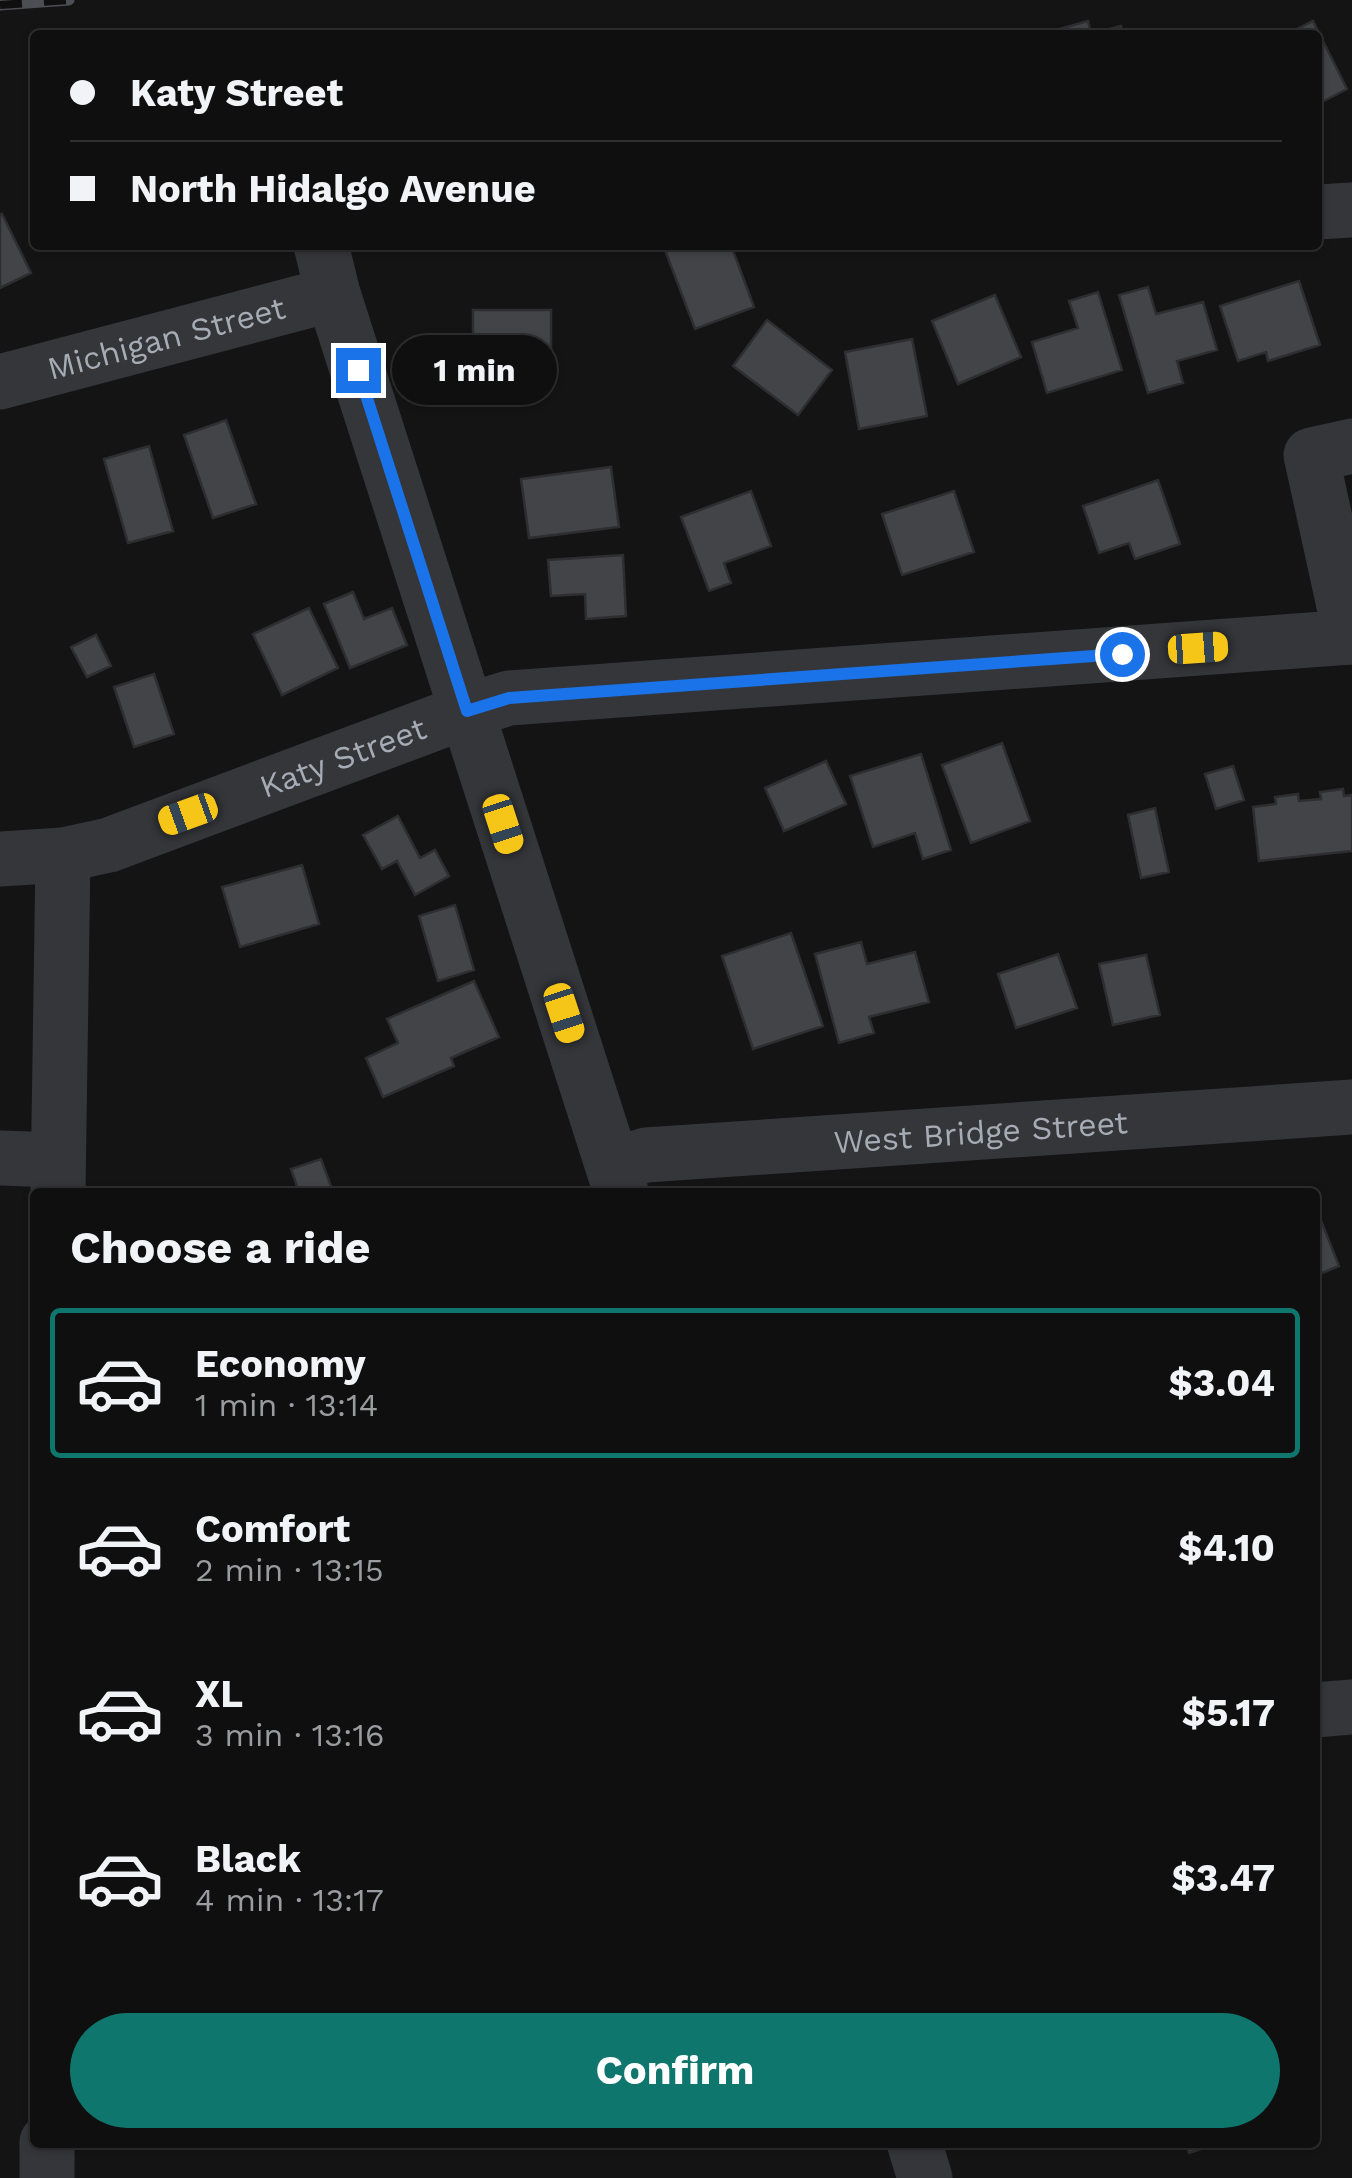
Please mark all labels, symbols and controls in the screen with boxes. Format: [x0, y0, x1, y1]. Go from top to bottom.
text: Katy Street [130, 71, 343, 115]
text: North Hidalgo Avenue [130, 167, 536, 211]
street label: Michigan Street [43, 288, 289, 388]
callout: 1 min [393, 335, 558, 405]
route end [336, 348, 381, 393]
text: 1 min [433, 351, 516, 389]
car [1167, 631, 1229, 665]
route start [1100, 632, 1145, 677]
street label: Katy Street [255, 709, 431, 806]
car [155, 790, 221, 838]
car [479, 791, 527, 857]
car [540, 980, 588, 1046]
street label: West Bridge Street [832, 1103, 1129, 1161]
text: Choose a ride [70, 1221, 370, 1274]
icon: car [75, 1338, 165, 1428]
text: Economy [195, 1342, 366, 1386]
text: $3.04 [1168, 1361, 1275, 1405]
text: 1 min · 13:14 [195, 1386, 378, 1424]
icon: car [75, 1503, 165, 1593]
text: Comfort [195, 1507, 350, 1551]
text: $4.10 [1178, 1526, 1275, 1570]
text: 2 min · 13:15 [195, 1551, 384, 1589]
icon: car [75, 1668, 165, 1758]
text: XL [195, 1672, 243, 1716]
text: $5.17 [1182, 1691, 1275, 1735]
text: 3 min · 13:16 [195, 1716, 384, 1754]
icon: car [75, 1833, 165, 1923]
text: Black [195, 1837, 301, 1881]
text: $3.47 [1171, 1856, 1275, 1900]
text: 4 min · 13:17 [195, 1881, 384, 1919]
button: Confirm [70, 2013, 1280, 2128]

